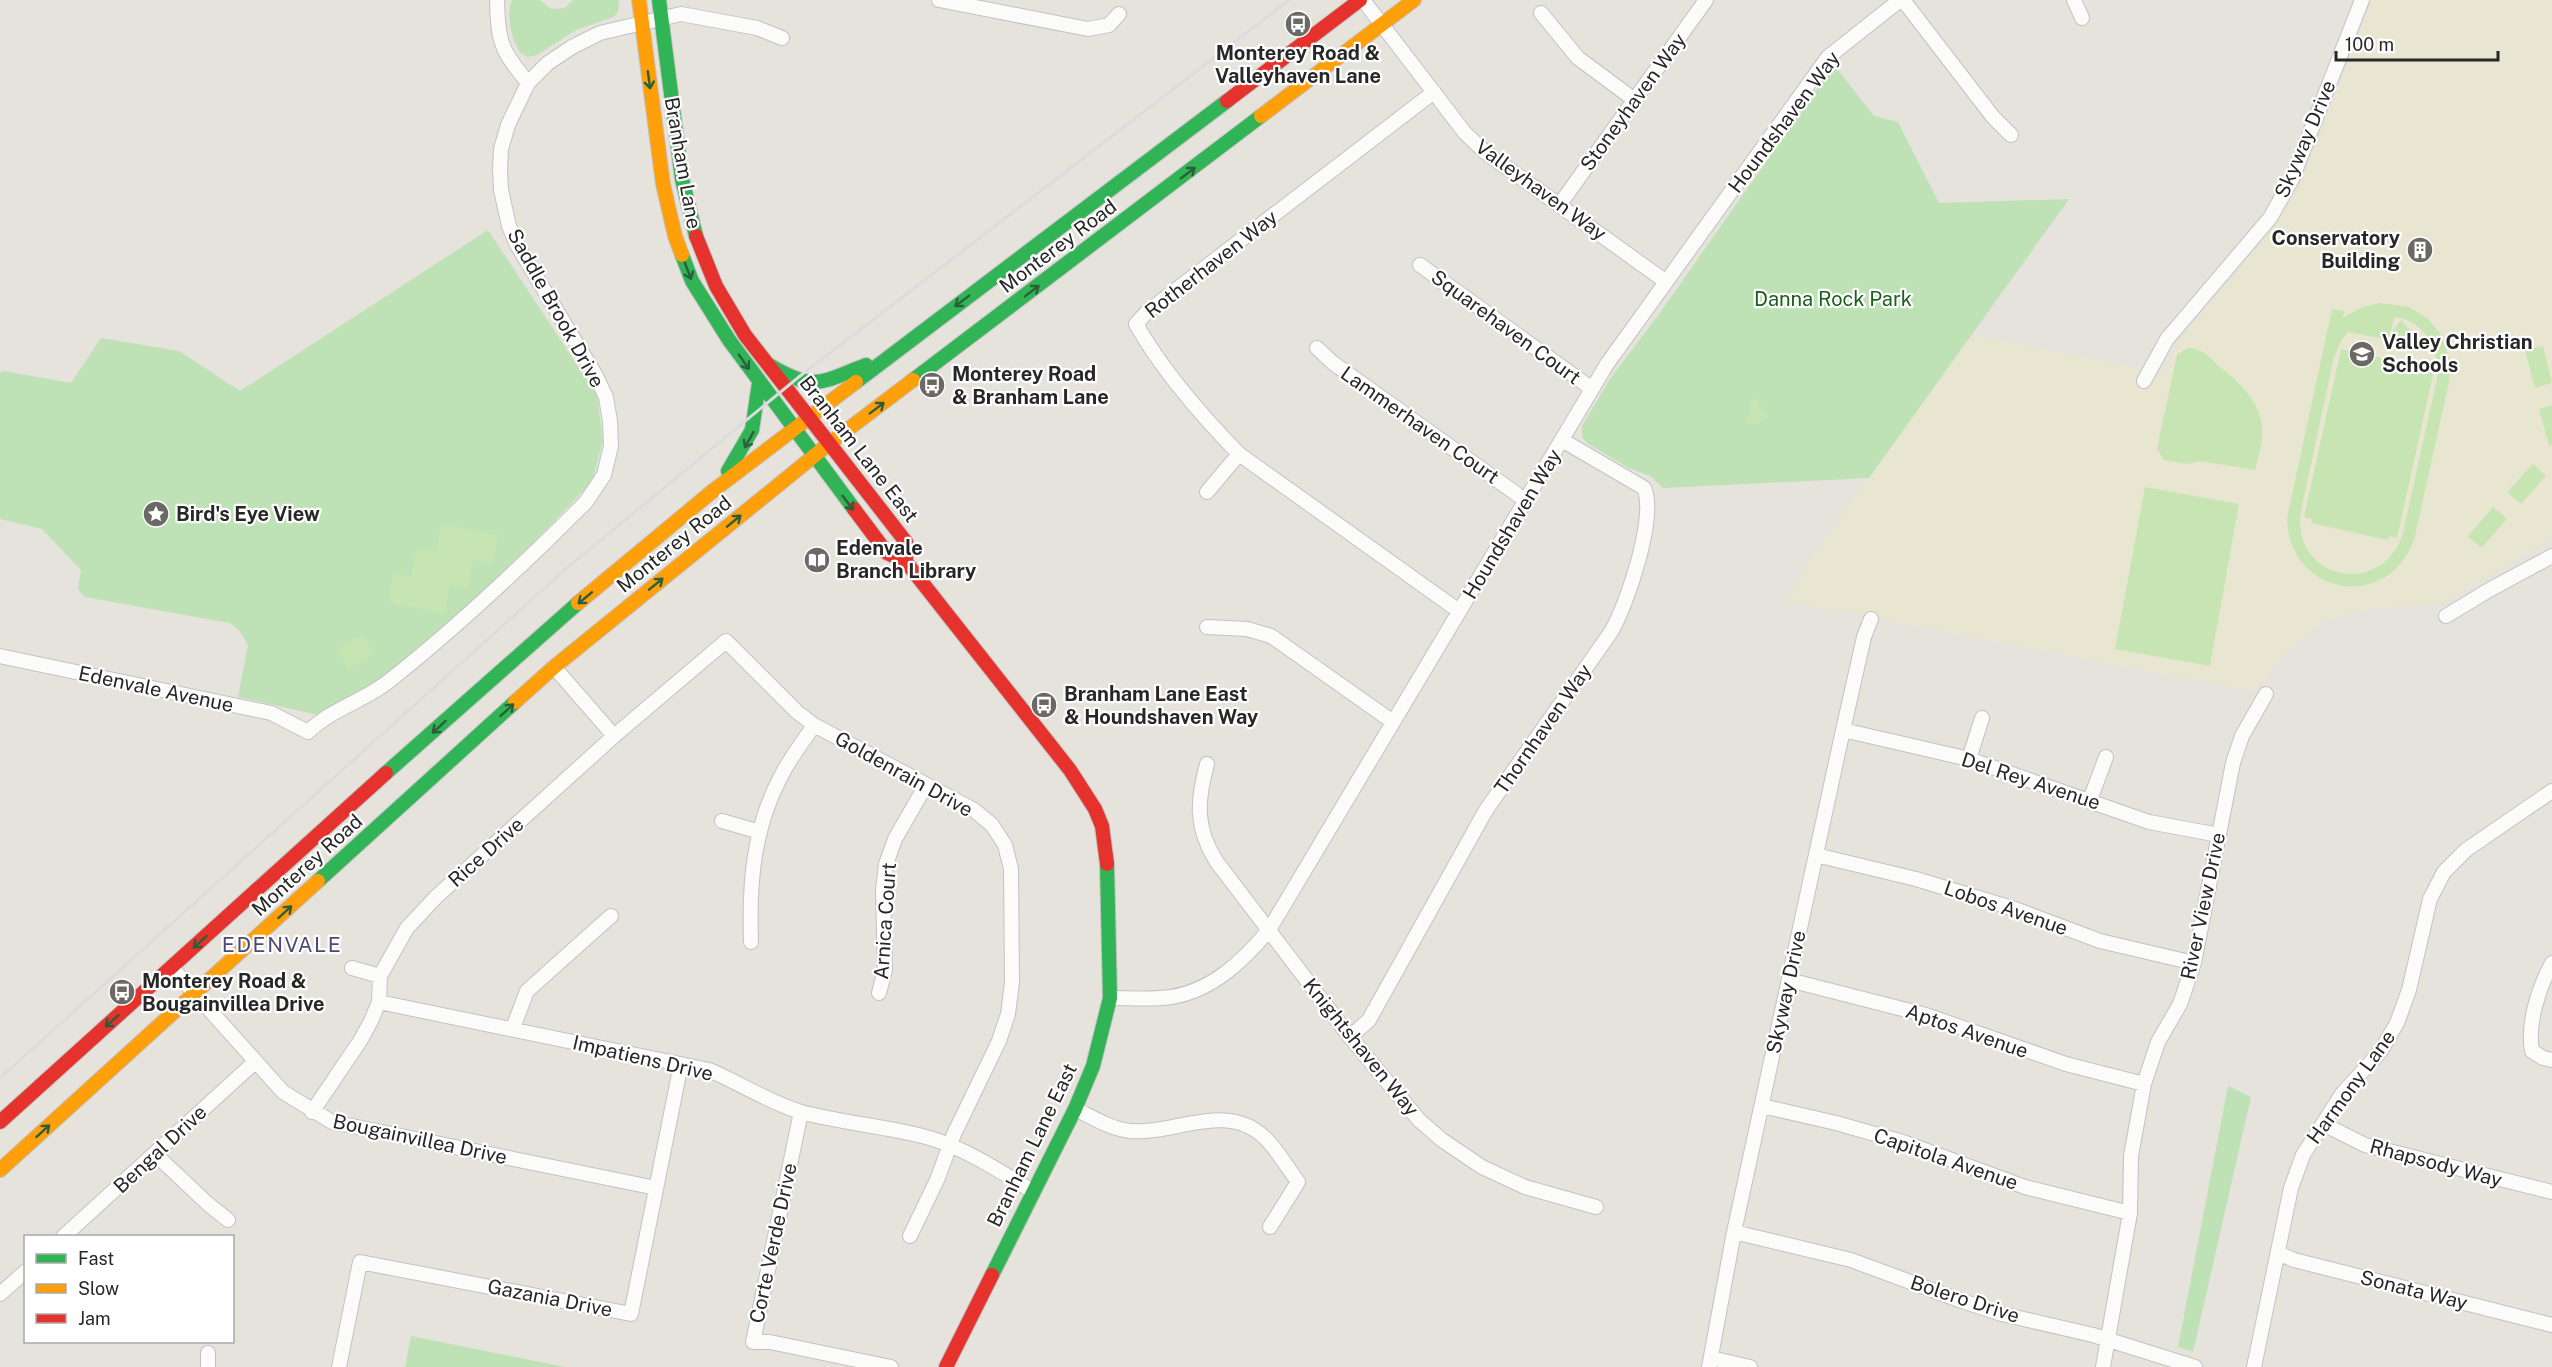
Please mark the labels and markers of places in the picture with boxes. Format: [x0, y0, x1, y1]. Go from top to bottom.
bus stop icon: Monterey Road & Valleyhaven Lane [1283, 9, 1313, 39]
place label: Monterey Road & Valleyhaven Lane [1215, 41, 1381, 88]
place label: Conservatory Building [2272, 226, 2400, 273]
building icon: Conservatory Building [2405, 235, 2435, 265]
place label: Valley Christian Schools [2382, 330, 2533, 377]
school or university icon: Valley Christian Schools [2347, 339, 2377, 369]
place label: Monterey Road & Branham Lane [952, 362, 1109, 409]
bus stop icon: Monterey Road & Branham Lane [917, 370, 947, 400]
place icon: Bird's Eye View [141, 499, 171, 529]
place label: Bird's Eye View [176, 502, 320, 526]
place label: Edenvale Branch Library [836, 536, 976, 583]
library icon: Edenvale Branch Library [802, 545, 832, 575]
place label: Branham Lane East & Houndshaven Way [1064, 682, 1258, 729]
bus stop icon: Branham Lane East & Houndshaven Way [1029, 690, 1059, 720]
place label: Monterey Road & Bougainvillea Drive [142, 969, 325, 1016]
bus stop icon: Monterey Road & Bougainvillea Drive [107, 977, 137, 1007]

